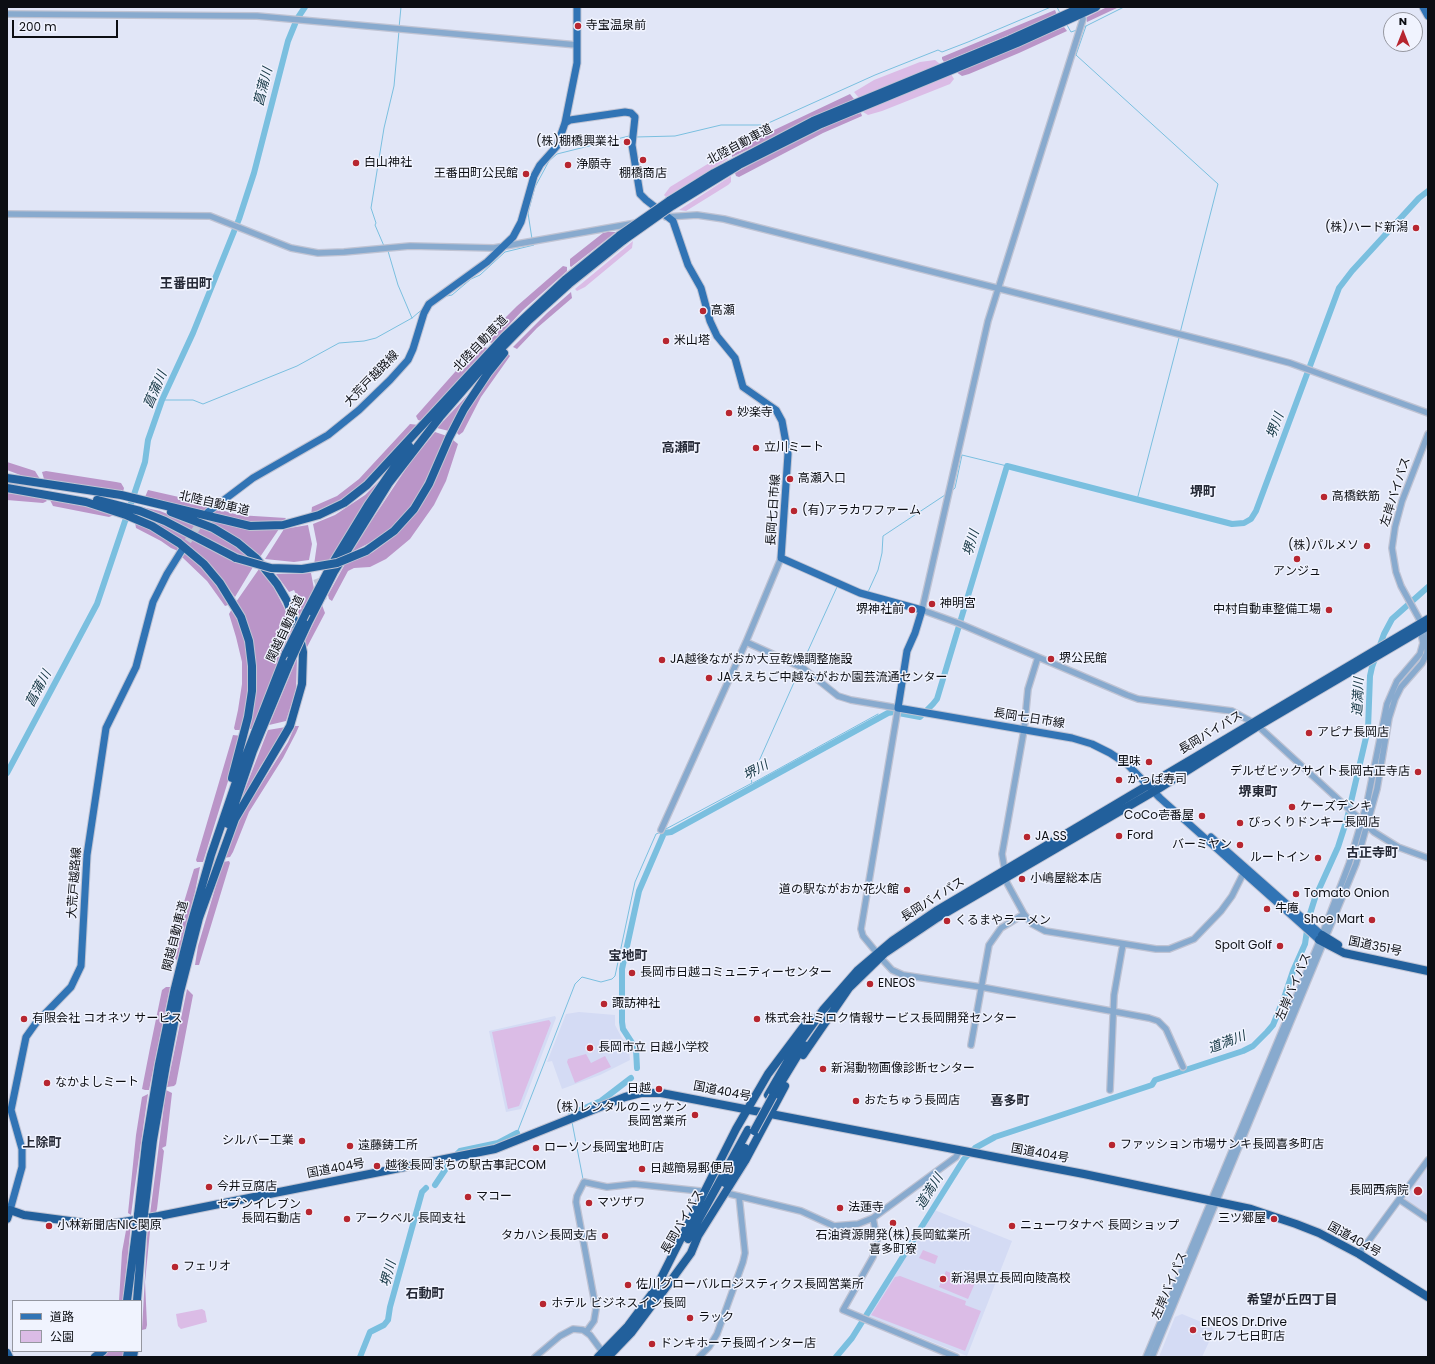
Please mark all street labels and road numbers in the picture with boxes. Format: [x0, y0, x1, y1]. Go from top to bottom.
street label: 北陸自動車道 [705, 122, 775, 168]
street label: 北陸自動車道 [451, 313, 511, 375]
street label: 大荒戸越路線 [342, 348, 402, 410]
street label: 左岸バイパス [1378, 456, 1414, 528]
street label: 長岡七日市線 [764, 474, 784, 546]
street label: 北陸自動車道 [177, 489, 251, 519]
street label: 関越自動車道 [264, 593, 308, 665]
street label: 長岡七日市線 [992, 706, 1066, 732]
street label: 長岡バイパス [1176, 708, 1246, 758]
street label: 大荒戸越路線 [65, 847, 85, 919]
street label: 長岡バイパス [899, 875, 967, 925]
street label: 関越自動車道 [160, 899, 192, 973]
street label: 国道351号 [1347, 934, 1403, 960]
street label: 左岸バイパス [1273, 951, 1315, 1023]
street label: 国道404号 [692, 1079, 752, 1105]
street label: 国道404号 [1010, 1142, 1070, 1166]
street label: 国道404号 [306, 1156, 366, 1182]
street label: 長岡バイパス [659, 1187, 707, 1257]
street label: 国道404号 [1325, 1219, 1383, 1261]
street label: 左岸バイパス [1149, 1250, 1191, 1322]

